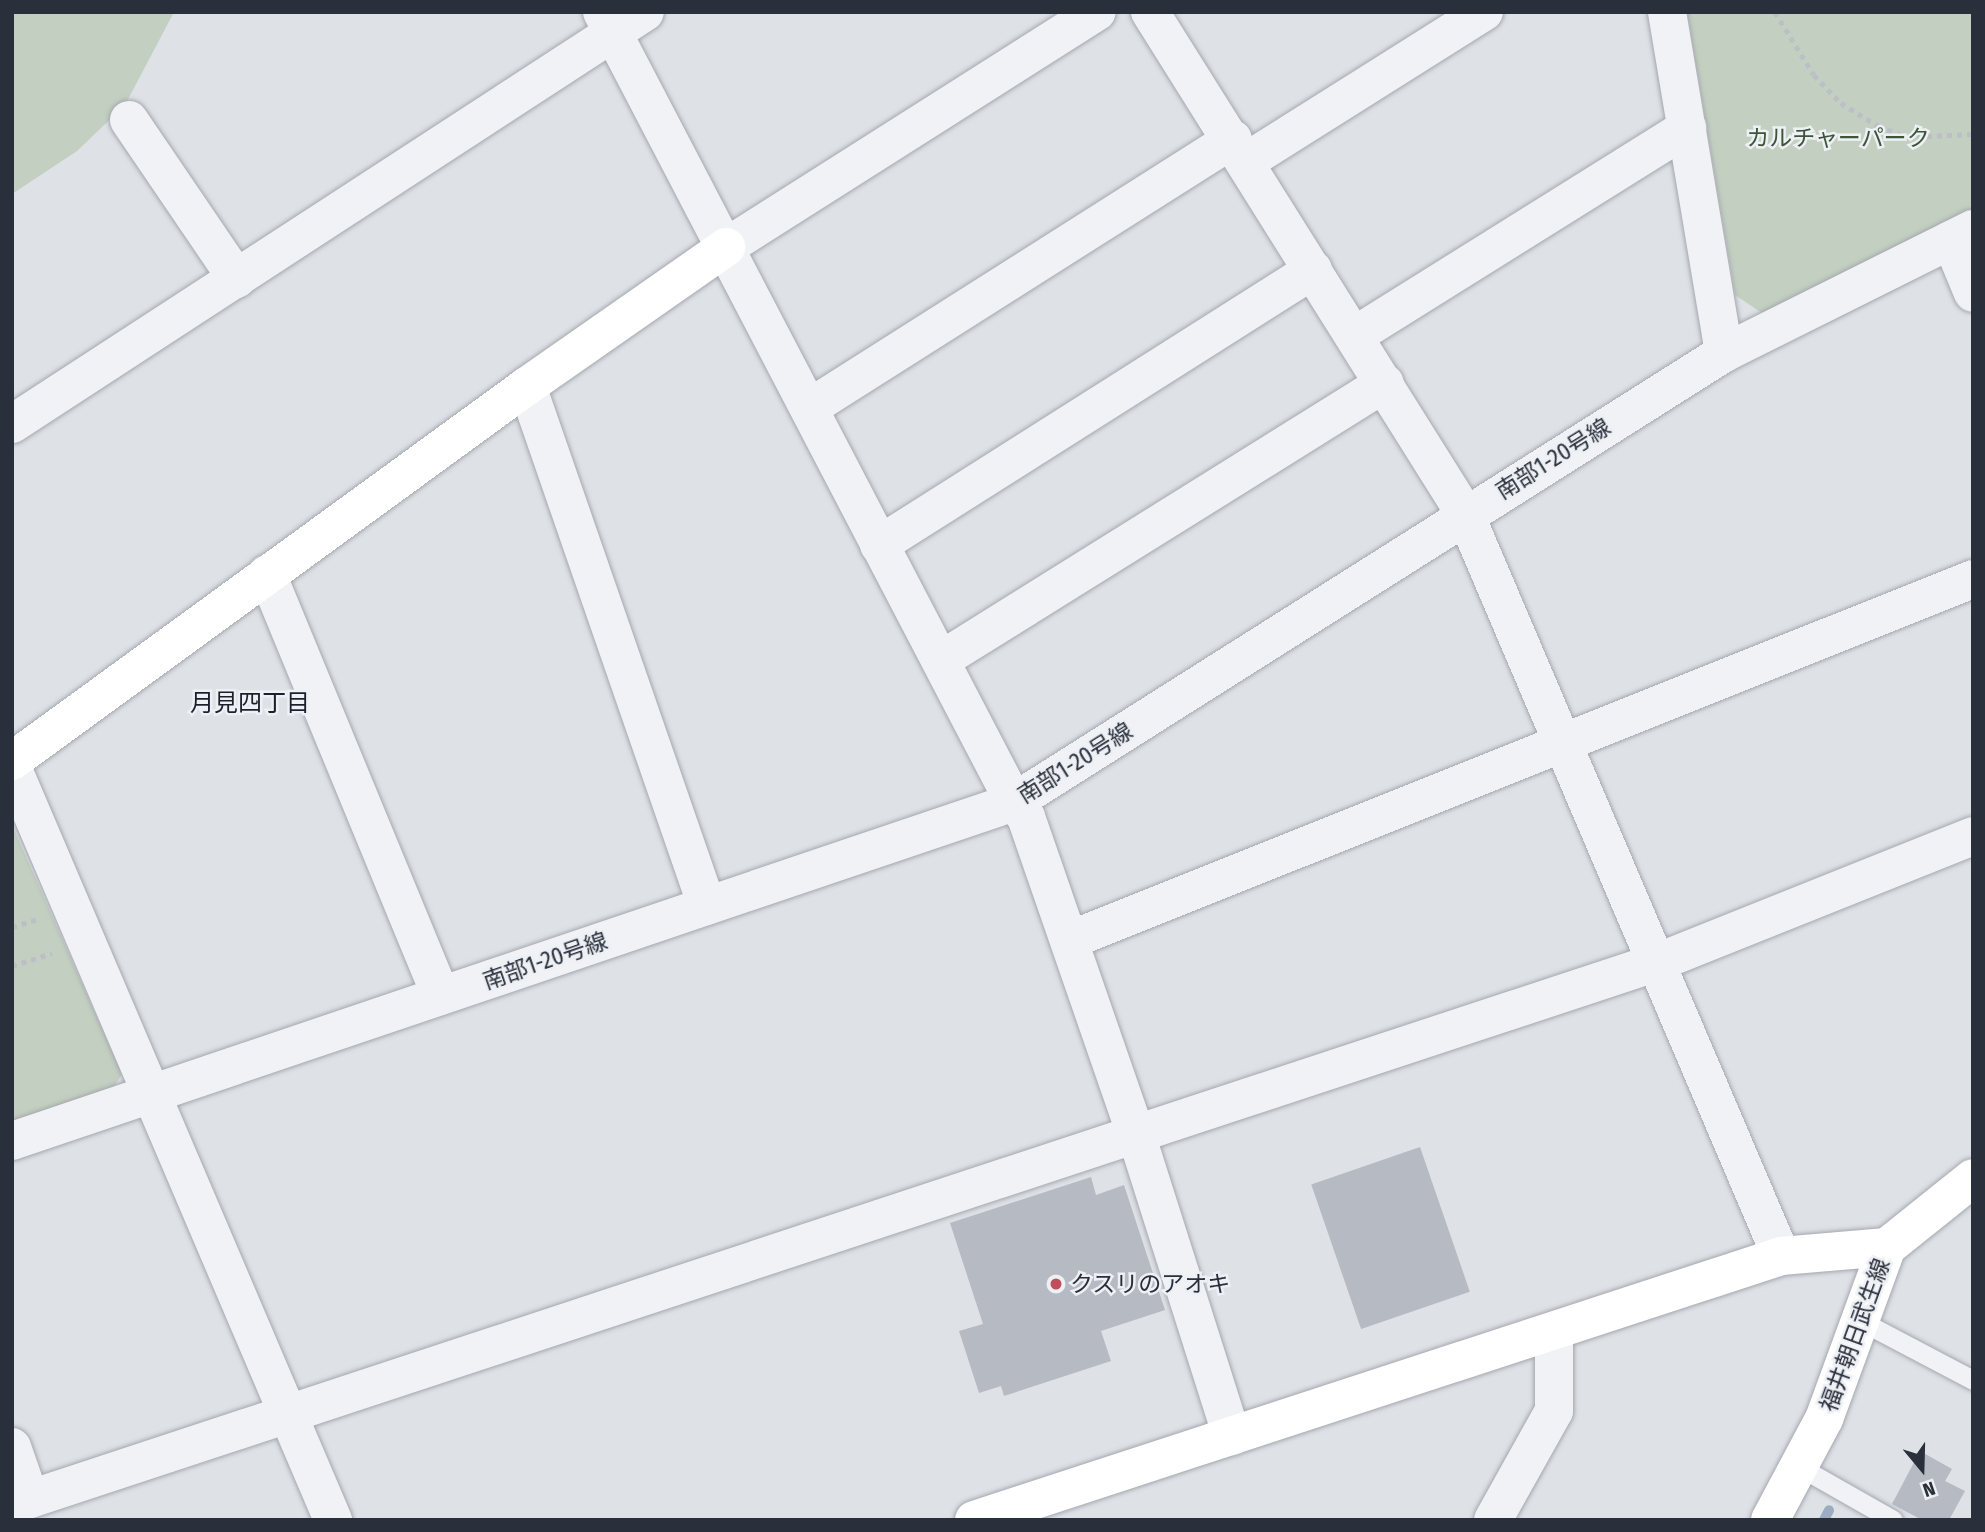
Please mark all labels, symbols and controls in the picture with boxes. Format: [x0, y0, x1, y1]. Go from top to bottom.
park label: カルチャーパーク [1746, 124, 1930, 152]
street label: 南部1-20号線 [1490, 413, 1616, 505]
district label: 月見四丁目 [190, 690, 310, 718]
street label: 南部1-20号線 [1012, 717, 1138, 809]
street label: 南部1-20号線 [479, 927, 611, 995]
street label: 福井朝日武生線 [1814, 1255, 1896, 1415]
place label: クスリのアオキ [1070, 1270, 1231, 1298]
marker: クスリのアオキ [1048, 1276, 1064, 1292]
north arrow [1887, 1434, 1957, 1504]
text: N [1920, 1477, 1938, 1502]

